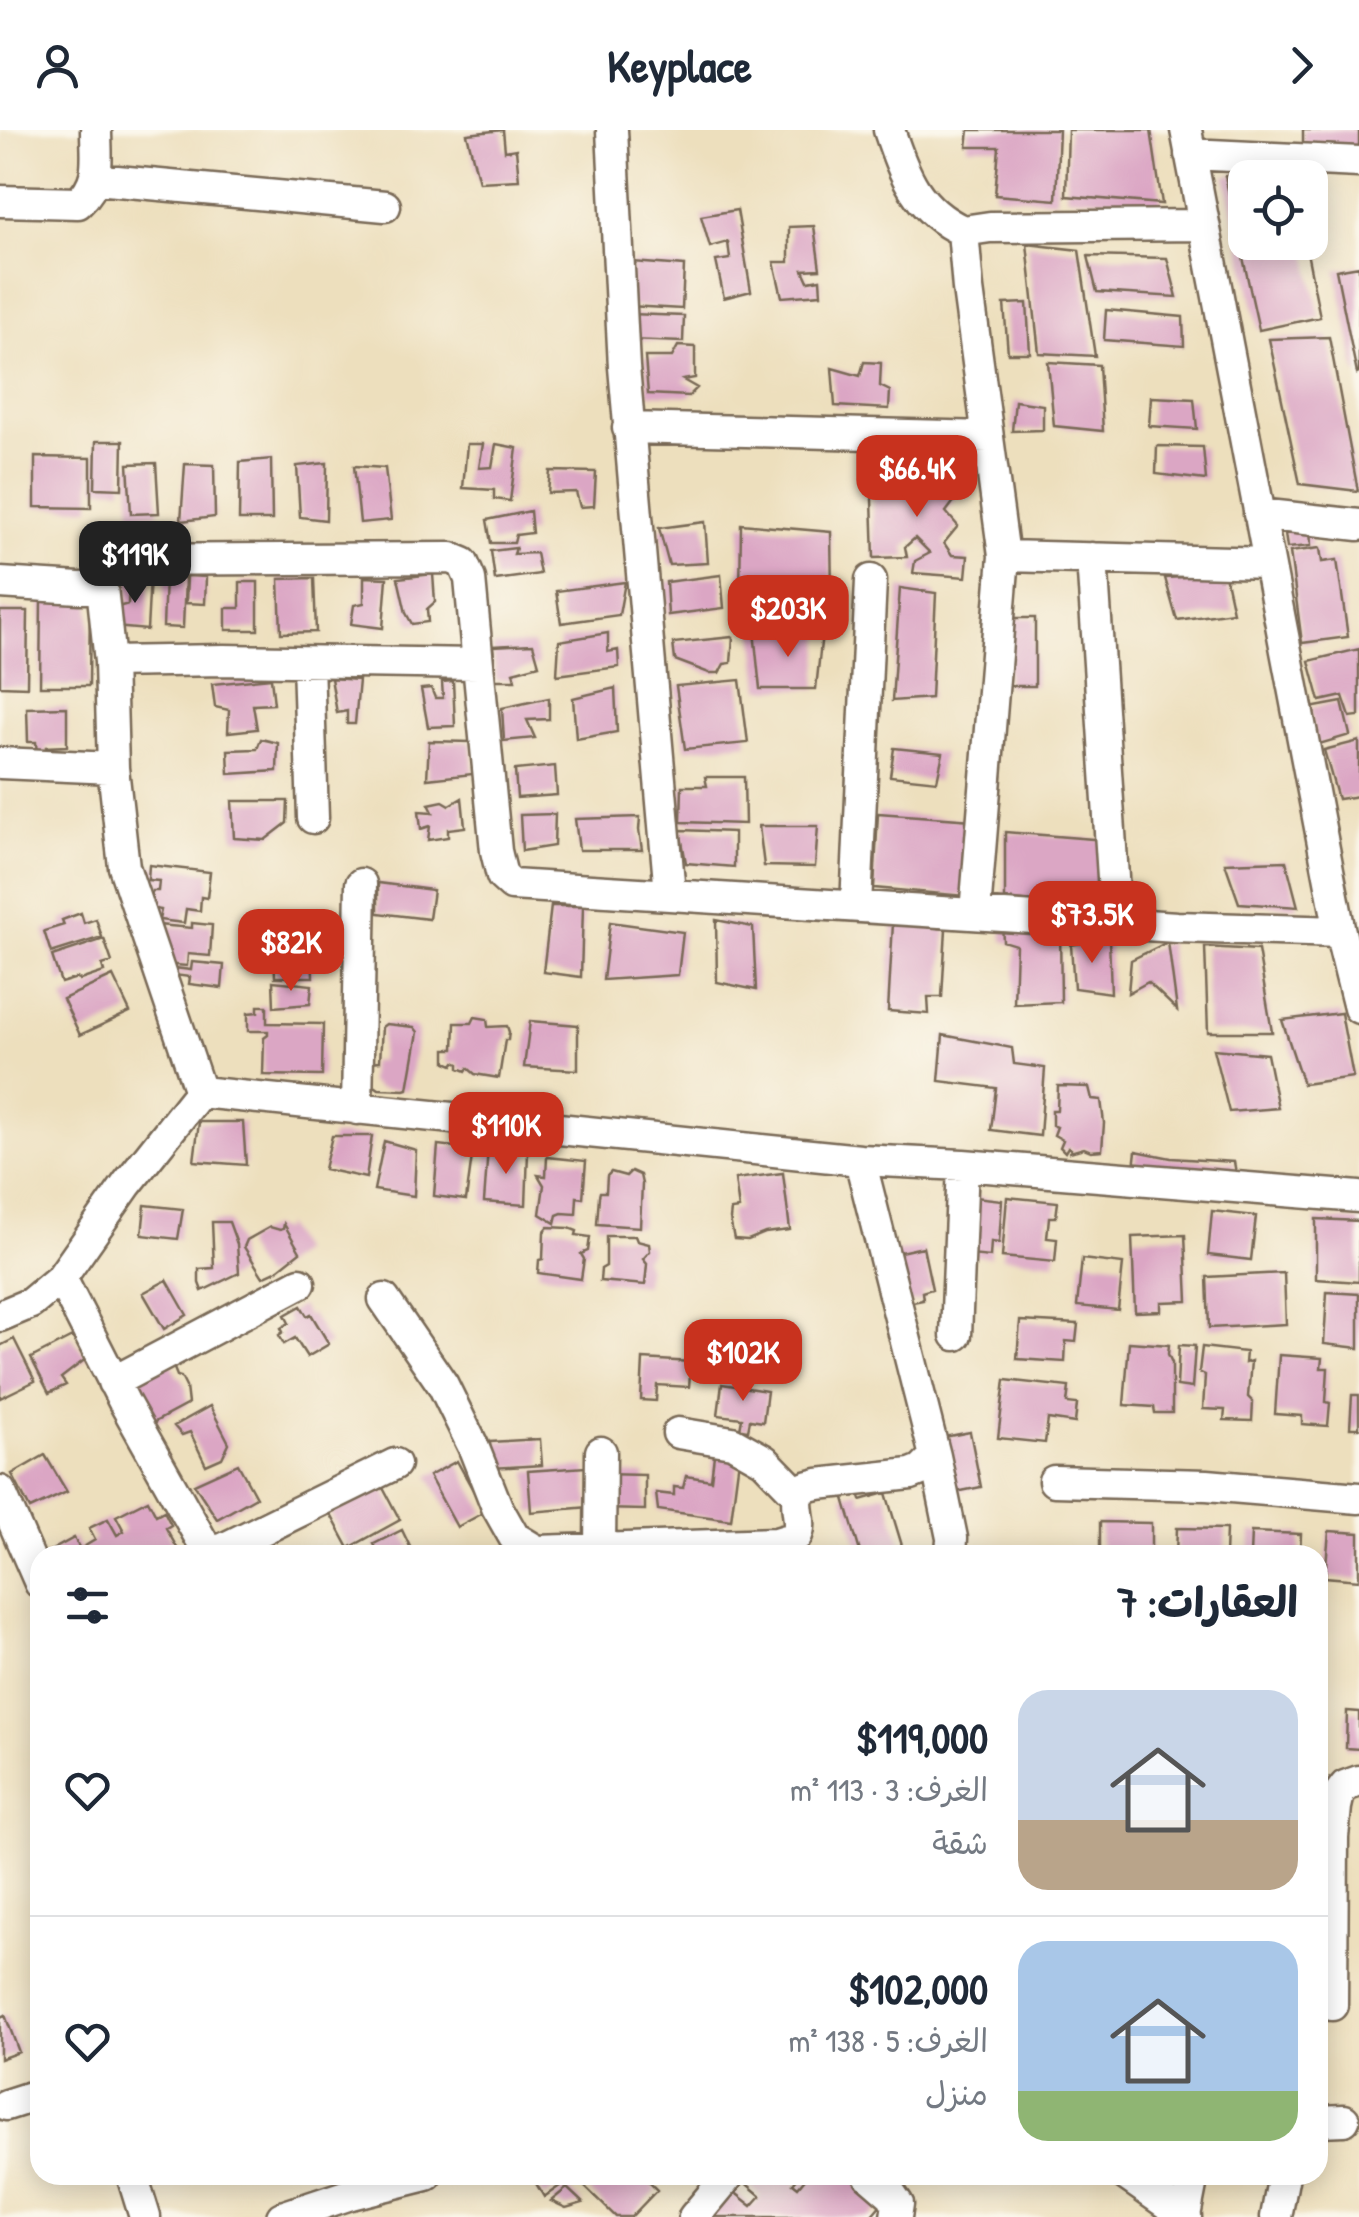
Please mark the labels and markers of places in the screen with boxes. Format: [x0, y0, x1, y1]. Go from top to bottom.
pin: $66.4K [836, 435, 998, 520]
pin: $119K [65, 521, 205, 606]
pin: $203K [718, 575, 858, 660]
pin: $73.5K [1011, 881, 1173, 966]
pin: $82K [232, 909, 350, 994]
pin: $110K [436, 1092, 576, 1177]
pin: $102K [673, 1319, 813, 1404]

